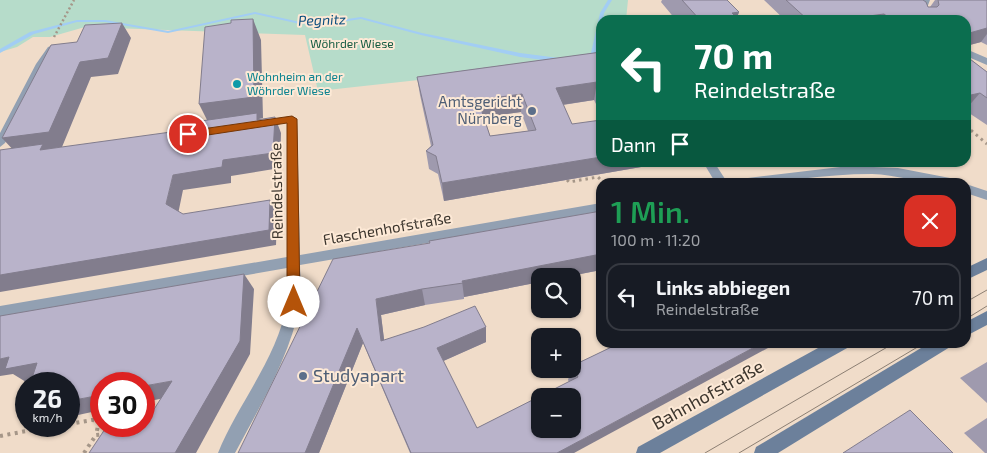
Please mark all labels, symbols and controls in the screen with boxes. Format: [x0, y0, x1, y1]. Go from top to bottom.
water label: Pegnitz [298, 10, 346, 29]
text: 70 m [694, 34, 773, 76]
icon: left [611, 35, 676, 100]
park label: Wöhrder Wiese [310, 36, 394, 50]
place label: Wohnheim an der Wöhrder Wiese [247, 69, 343, 97]
text: Reindelstraße [694, 76, 836, 102]
marker: Wohnheim an der Wöhrder Wiese [231, 78, 243, 90]
place label: Amtsgericht Nürnberg [438, 92, 523, 127]
marker: Amtsgericht Nürnberg [526, 105, 538, 117]
pin [167, 113, 209, 155]
icon: arrive [174, 120, 202, 148]
icon: arrive [666, 130, 694, 158]
text: Dann [611, 133, 656, 156]
street label: Reindelstraße [266, 143, 286, 239]
text: 1 Min. [611, 193, 690, 229]
button: close [904, 195, 956, 247]
street label: Flaschenhofstraße [321, 208, 452, 248]
text: 100 m · 11:20 [611, 230, 700, 249]
map controls [531, 268, 581, 438]
button: search [531, 268, 581, 318]
position arrow [267, 275, 319, 327]
text: Links abbiegen [656, 276, 790, 299]
icon: left [613, 283, 641, 311]
text: 70 m [912, 286, 954, 309]
text: Reindelstraße [656, 299, 759, 318]
button: + [531, 328, 581, 378]
street label: Bahnhofstraße [648, 354, 767, 434]
place label: Studyapart [313, 364, 404, 386]
marker: Studyapart [297, 370, 309, 382]
speed limit sign: 30 [90, 372, 155, 437]
text: 26 [33, 383, 62, 413]
button: − [531, 388, 581, 438]
text: km/h [33, 410, 62, 424]

